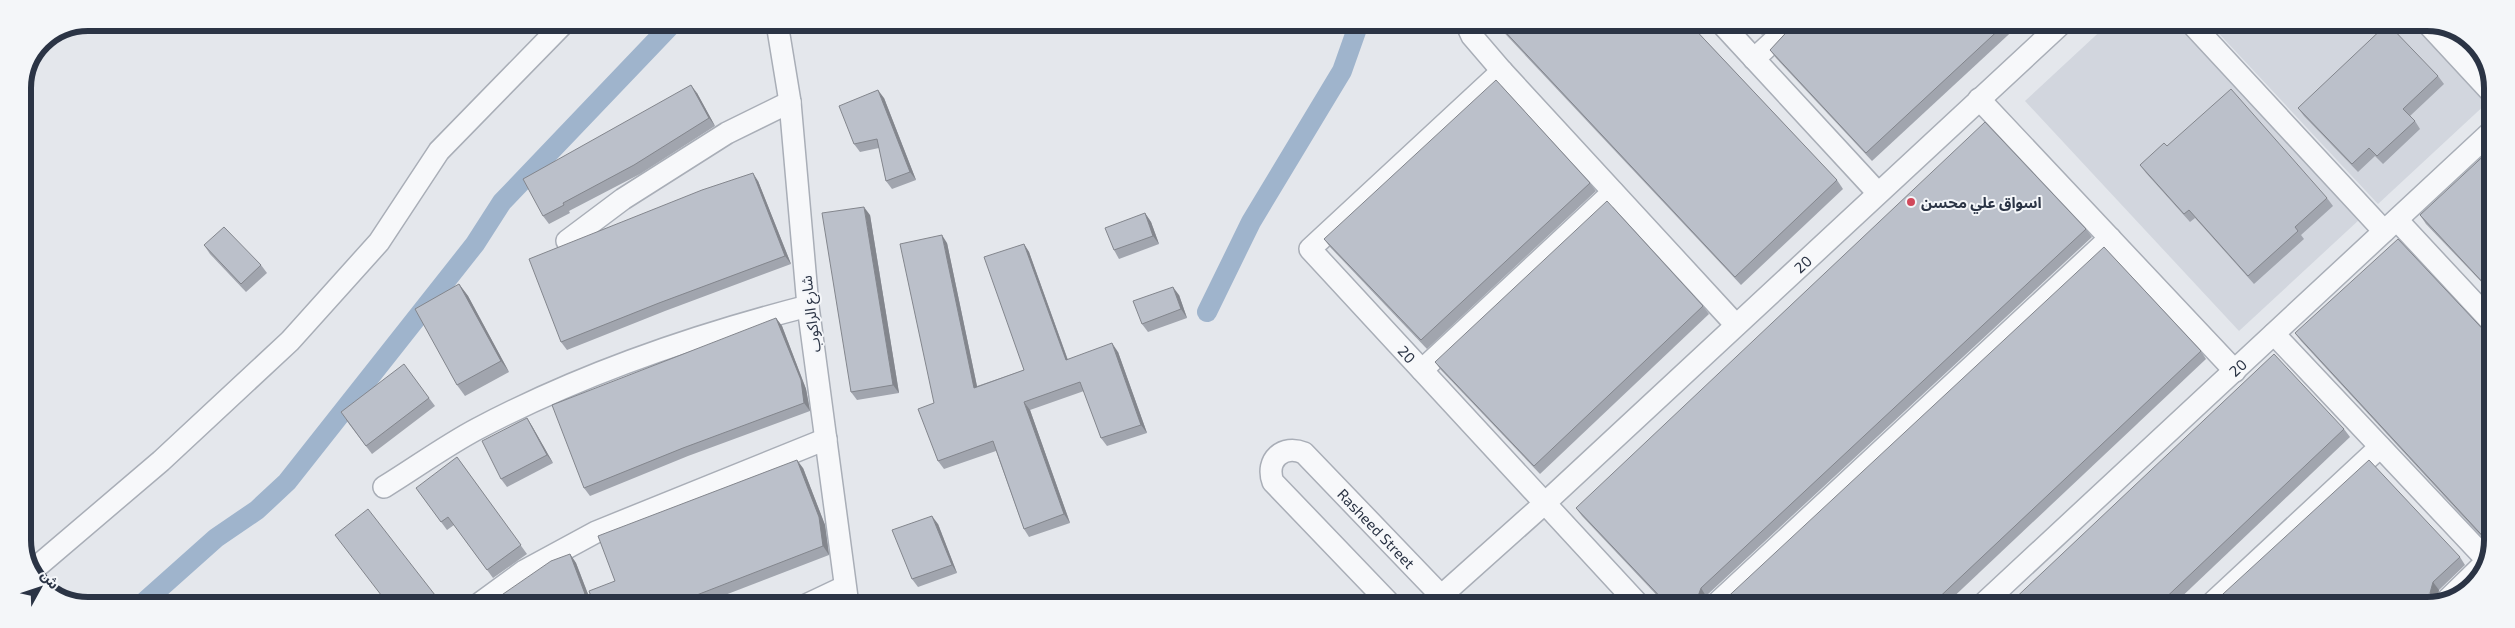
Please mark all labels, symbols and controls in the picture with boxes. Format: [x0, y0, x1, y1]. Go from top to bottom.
place label: اسواق علي محسن [1921, 193, 2042, 214]
marker: اسواق علي محسن [1905, 196, 1917, 208]
street label: 20 [1790, 251, 1815, 276]
street label: شارع الراكوب [796, 274, 828, 353]
street label: 20 [1395, 342, 1420, 367]
street label: 20 [2225, 355, 2250, 380]
street label: Rasheed Street [1334, 485, 1419, 572]
north arrow [15, 563, 65, 613]
text: ش [38, 567, 63, 592]

